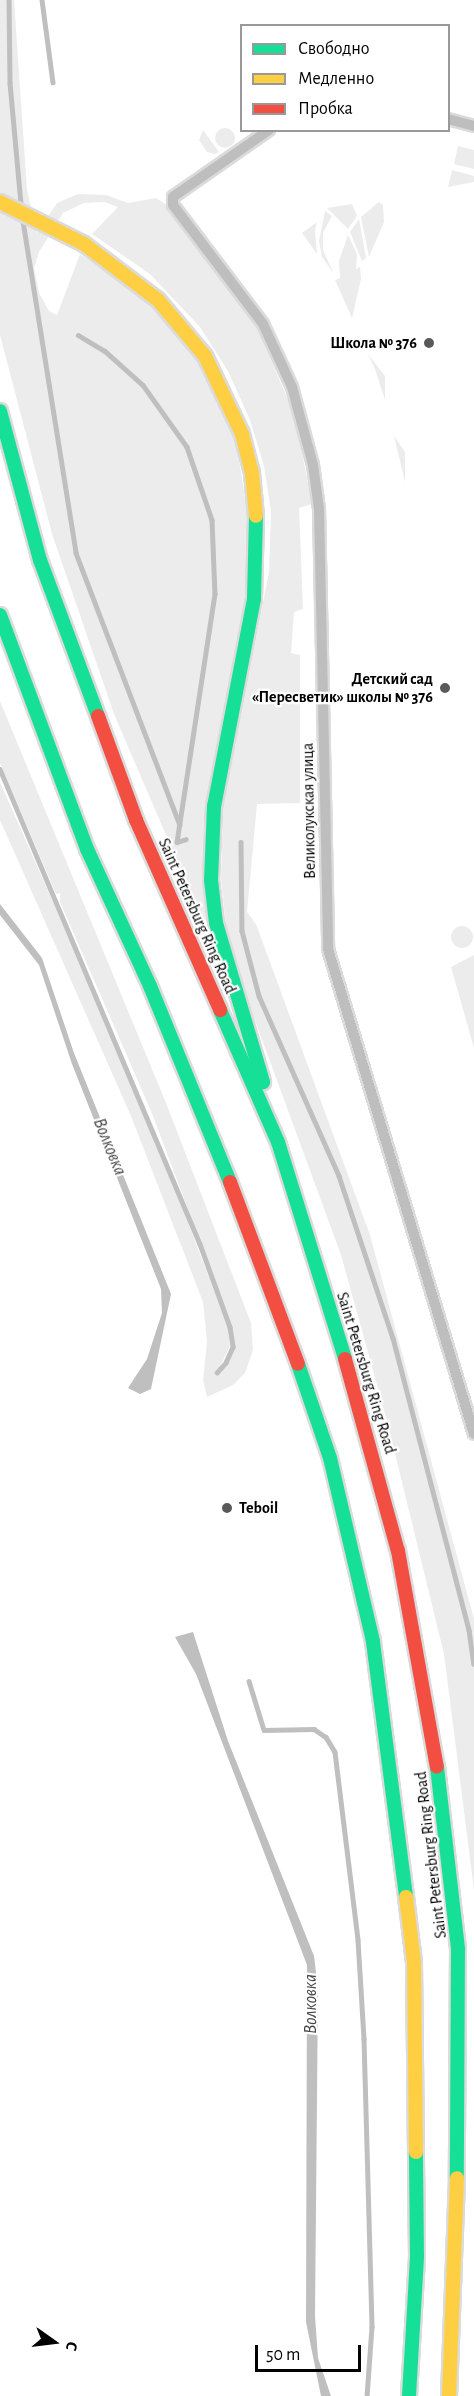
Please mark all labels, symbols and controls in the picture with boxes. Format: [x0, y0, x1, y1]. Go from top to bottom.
legend [240, 24, 450, 132]
text: Свободно [298, 40, 370, 58]
text: Медленно [298, 70, 374, 88]
text: Пробка [298, 100, 353, 118]
place label: Школа № 376 [330, 333, 417, 353]
marker: Школа № 376 [422, 336, 436, 350]
place label: Детский сад «Пересветик» школы № 376 [252, 669, 433, 707]
marker: Детский сад «Пересветик» школы № 376 [438, 681, 452, 695]
street label: Великолукская улица [298, 743, 320, 879]
street label: Saint Petersburg Ring Road [154, 835, 240, 997]
water label: Волковка [88, 1115, 130, 1179]
street label: Saint Petersburg Ring Road [332, 1290, 400, 1456]
place label: Teboil [239, 1498, 278, 1518]
marker: Teboil [220, 1501, 234, 1515]
street label: Saint Petersburg Ring Road [411, 1770, 451, 1940]
water label: Волковка [300, 1974, 322, 2034]
north arrow [24, 2312, 84, 2372]
scale bar [258, 2333, 364, 2371]
text: С [63, 2340, 80, 2353]
text: 50 m [266, 2346, 300, 2364]

